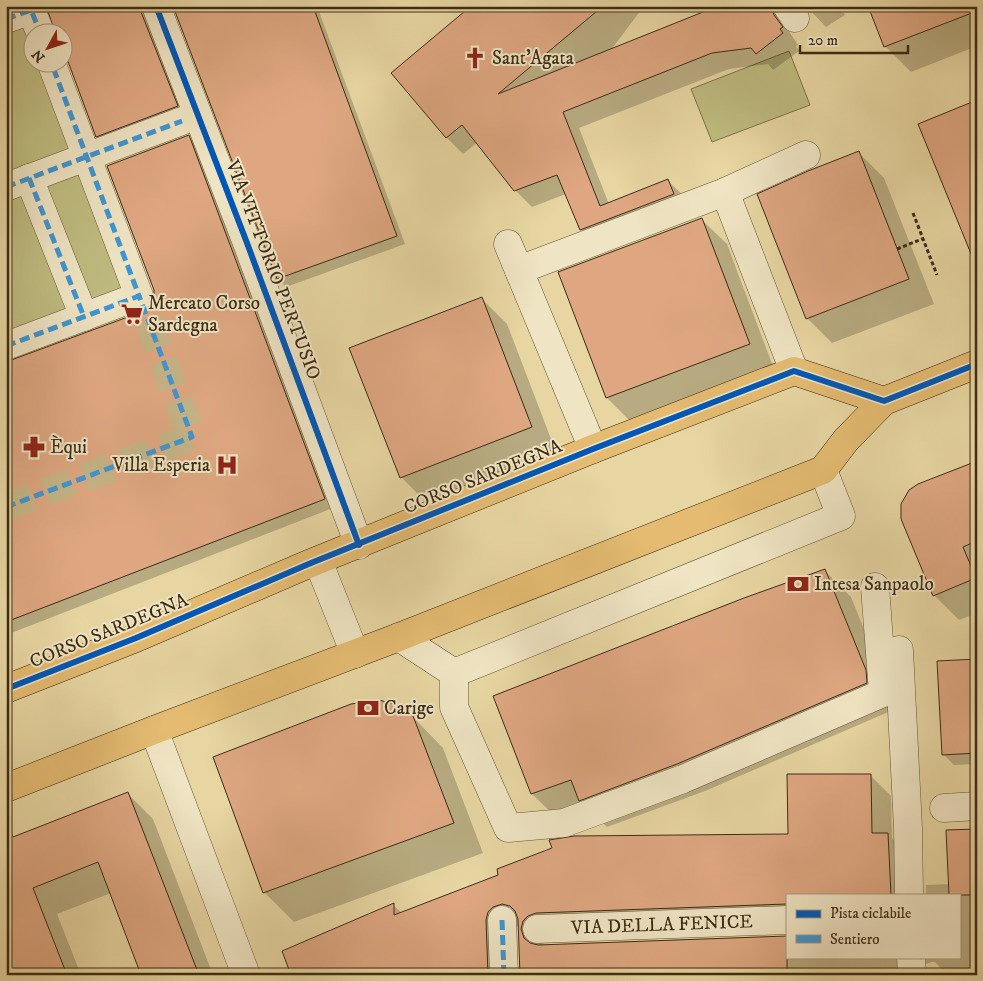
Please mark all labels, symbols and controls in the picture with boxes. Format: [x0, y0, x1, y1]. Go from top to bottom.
north arrow [22, 22, 72, 72]
scale bar [800, 22, 908, 54]
text: 20 m [808, 31, 838, 50]
text: N [28, 45, 49, 66]
church icon: Sant'Agata [462, 45, 488, 71]
place label: Sant'Agata [492, 47, 574, 70]
street label: VIA VITTORIO PERTUSIO [220, 156, 326, 383]
place label: Mercato Corso Sardegna [148, 292, 260, 337]
supermarket icon: Mercato Corso Sardegna [119, 301, 145, 327]
pharmacy icon: Èqui [21, 434, 47, 460]
street label: CORSO SARDEGNA [400, 434, 566, 519]
place label: Èqui [50, 435, 87, 460]
hospital icon: Villa Esperia [214, 452, 240, 478]
place label: Villa Esperia [111, 454, 210, 477]
bank icon: Intesa Sanpaolo [785, 571, 811, 597]
place label: Intesa Sanpaolo [814, 573, 934, 596]
street label: CORSO SARDEGNA [26, 588, 192, 673]
bank icon: Carige [355, 695, 381, 721]
place label: Carige [384, 697, 434, 720]
legend [786, 894, 960, 958]
text: Pista ciclabile [830, 904, 911, 923]
street label: VIA DELLA FENICE [570, 910, 753, 939]
text: Sentiero [830, 930, 880, 949]

